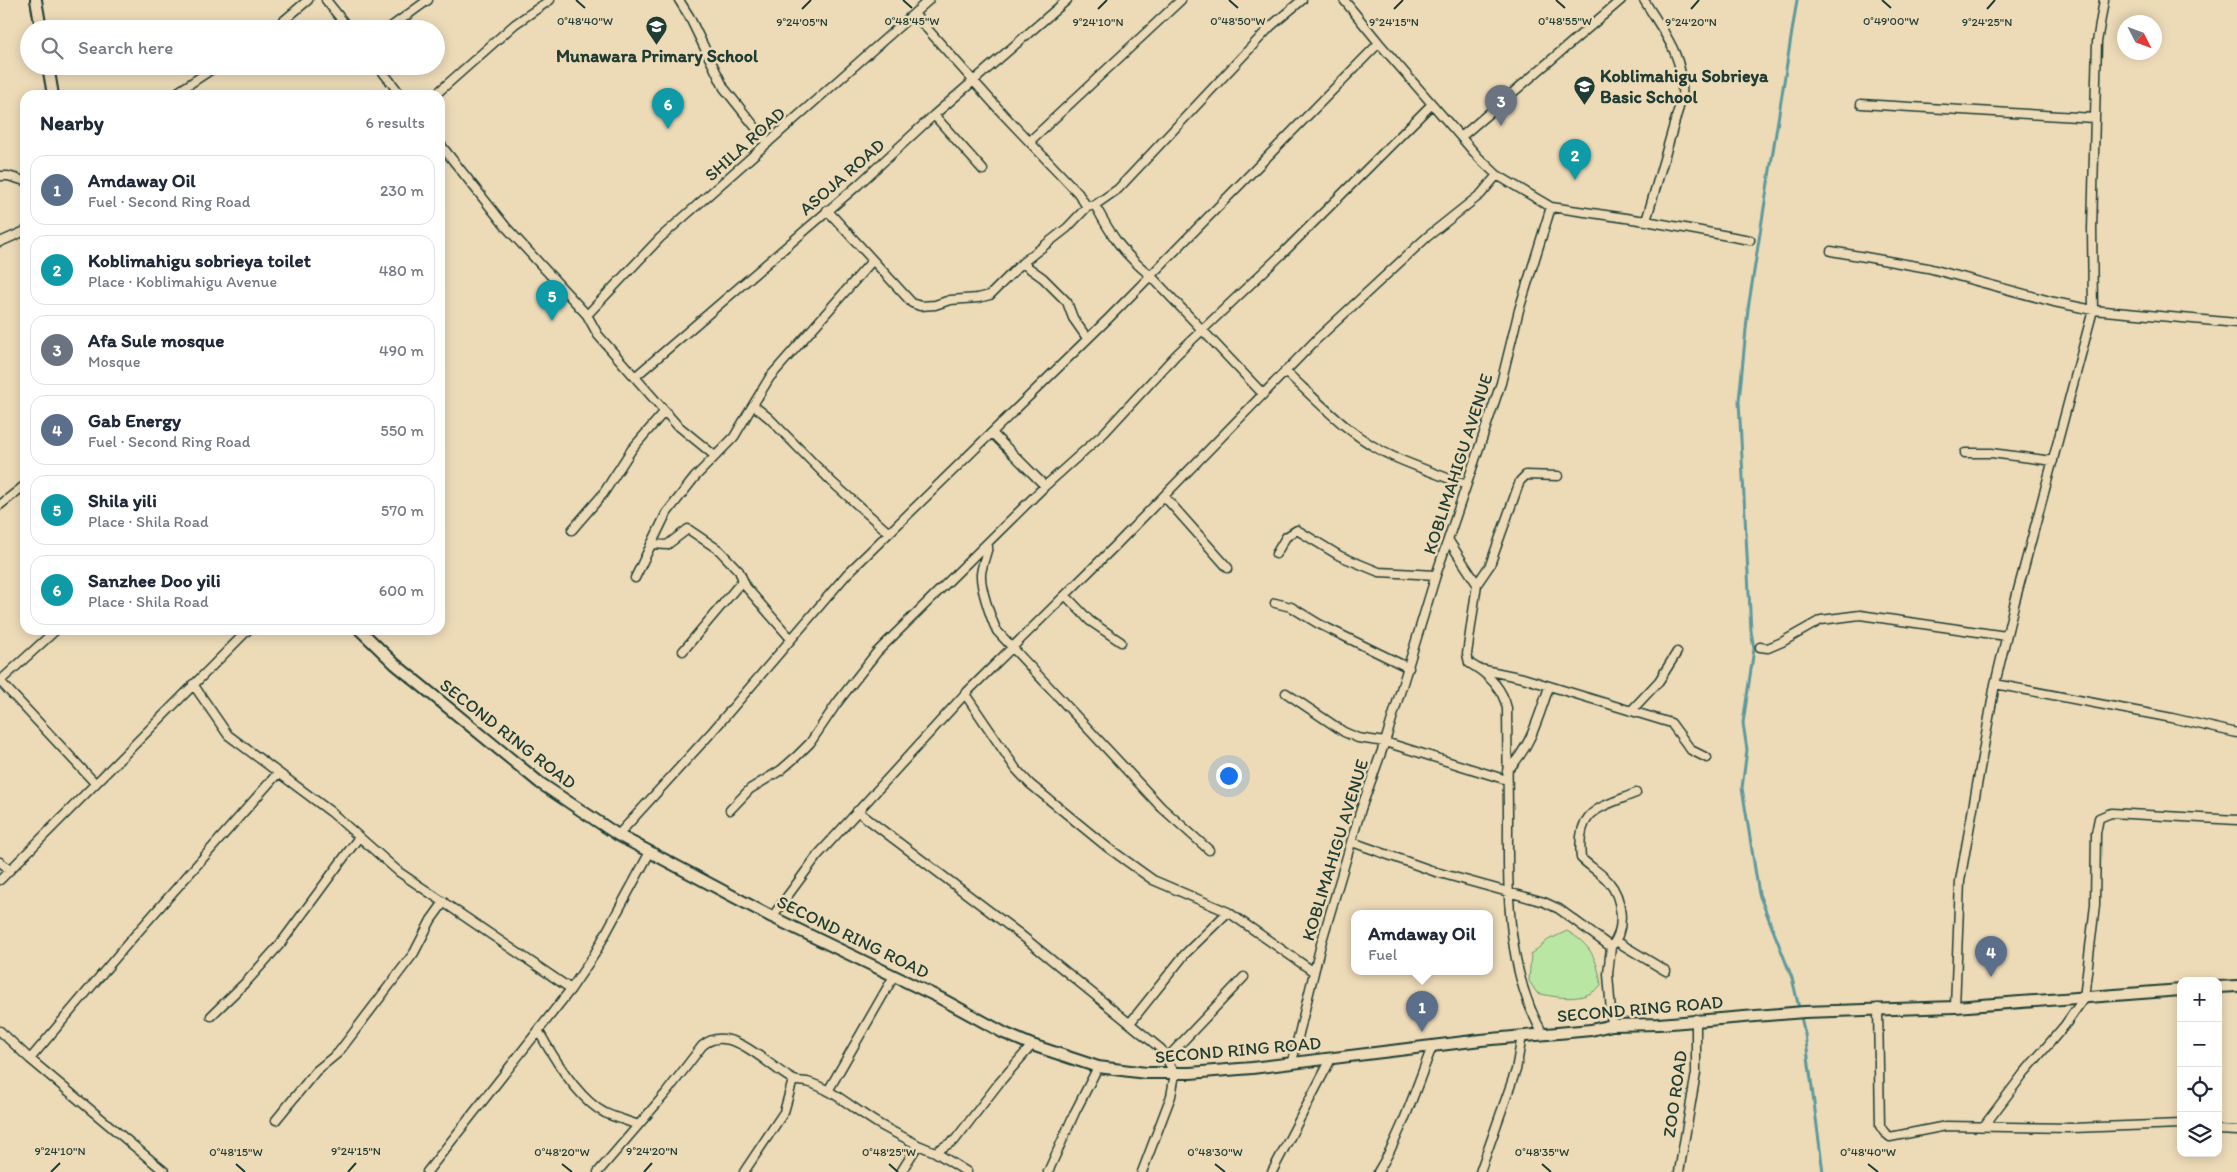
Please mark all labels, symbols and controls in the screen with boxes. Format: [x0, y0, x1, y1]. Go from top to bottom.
text: 0°48'40"W [557, 14, 613, 28]
school or university icon: Munawara Primary School [645, 14, 669, 45]
text: 0°48'45"W [884, 14, 940, 28]
text: 0°48'50"W [1210, 14, 1266, 28]
text: 0°48'55"W [1538, 14, 1592, 28]
text: 0°49'00"W [1863, 14, 1919, 28]
text: 9°24'05"N [776, 15, 828, 29]
text: 9°24'10"N [1072, 15, 1124, 29]
text: 9°24'15"N [1369, 15, 1419, 29]
text: 9°24'20"N [1665, 15, 1717, 29]
text: 9°24'25"N [1962, 15, 2012, 29]
north arrow [2117, 15, 2162, 60]
search box [20, 20, 445, 75]
icon: search [38, 34, 66, 62]
text: Search here [78, 36, 173, 59]
place label: Munawara Primary School [556, 45, 759, 67]
place label: Koblimahigu Sobrieya Basic School [1600, 65, 1769, 108]
school or university icon: Koblimahigu Sobrieya Basic School [1572, 74, 1596, 105]
pin: 3 [1485, 85, 1517, 126]
pin: 6 [652, 88, 684, 129]
street label: SHILA ROAD [700, 102, 790, 186]
text: Nearby [40, 110, 104, 135]
text: 6 results [365, 113, 425, 132]
street label: ASOJA ROAD [795, 134, 889, 220]
pin: 2 [1559, 139, 1591, 180]
text: Amdaway Oil [88, 169, 196, 192]
text: 1 [53, 181, 61, 200]
text: 230 m [380, 181, 424, 200]
text: Fuel · Second Ring Road [88, 192, 250, 211]
text: Koblimahigu sobrieya toilet [88, 249, 311, 272]
text: 2 [53, 261, 61, 280]
text: 480 m [379, 261, 424, 280]
text: Place · Koblimahigu Avenue [88, 272, 277, 291]
pin: 5 [536, 280, 568, 321]
text: Afa Sule mosque [88, 329, 224, 352]
text: 3 [53, 341, 61, 360]
text: 490 m [379, 341, 424, 360]
text: Mosque [88, 352, 141, 371]
street label: KOBLIMAHIGU AVENUE [1418, 371, 1498, 557]
text: Gab Energy [88, 409, 181, 432]
text: 4 [52, 421, 62, 440]
text: 550 m [380, 421, 424, 440]
text: Fuel · Second Ring Road [88, 432, 250, 451]
text: Shila yili [88, 489, 157, 512]
text: 5 [53, 501, 61, 520]
text: 570 m [381, 501, 424, 520]
text: Place · Shila Road [88, 512, 209, 531]
text: Sanzhee Doo yili [88, 569, 221, 592]
text: 6 [53, 581, 61, 600]
text: 600 m [379, 581, 424, 600]
text: Place · Shila Road [88, 592, 209, 611]
street label: SECOND RING ROAD [435, 674, 581, 794]
street label: KOBLIMAHIGU AVENUE [1297, 756, 1373, 943]
your location [1216, 763, 1242, 789]
street label: SECOND RING ROAD [773, 891, 933, 984]
popup [1351, 910, 1493, 975]
text: Amdaway Oil [1368, 922, 1476, 945]
pin: 4 [1975, 936, 2007, 977]
text: Fuel [1368, 945, 1397, 964]
map controls [2177, 977, 2222, 1157]
button: + [2177, 977, 2222, 1022]
pin: 1 [1406, 991, 1438, 1032]
street label: SECOND RING ROAD [1556, 991, 1724, 1027]
button: − [2177, 1022, 2222, 1067]
street label: SECOND RING ROAD [1154, 1032, 1322, 1068]
street label: ZOO ROAD [1658, 1049, 1692, 1139]
button: locate [2177, 1067, 2222, 1112]
button: layers [2177, 1112, 2222, 1157]
text: 9°24'10"N [34, 1144, 86, 1158]
text: 9°24'15"N [331, 1144, 381, 1158]
text: 9°24'20"N [626, 1144, 678, 1158]
text: 0°48'15"W [209, 1145, 263, 1159]
text: 0°48'20"W [534, 1145, 590, 1159]
text: 0°48'25"W [862, 1145, 916, 1159]
text: 0°48'30"W [1187, 1145, 1243, 1159]
text: 0°48'35"W [1515, 1145, 1569, 1159]
text: 0°48'40"W [1840, 1145, 1896, 1159]

